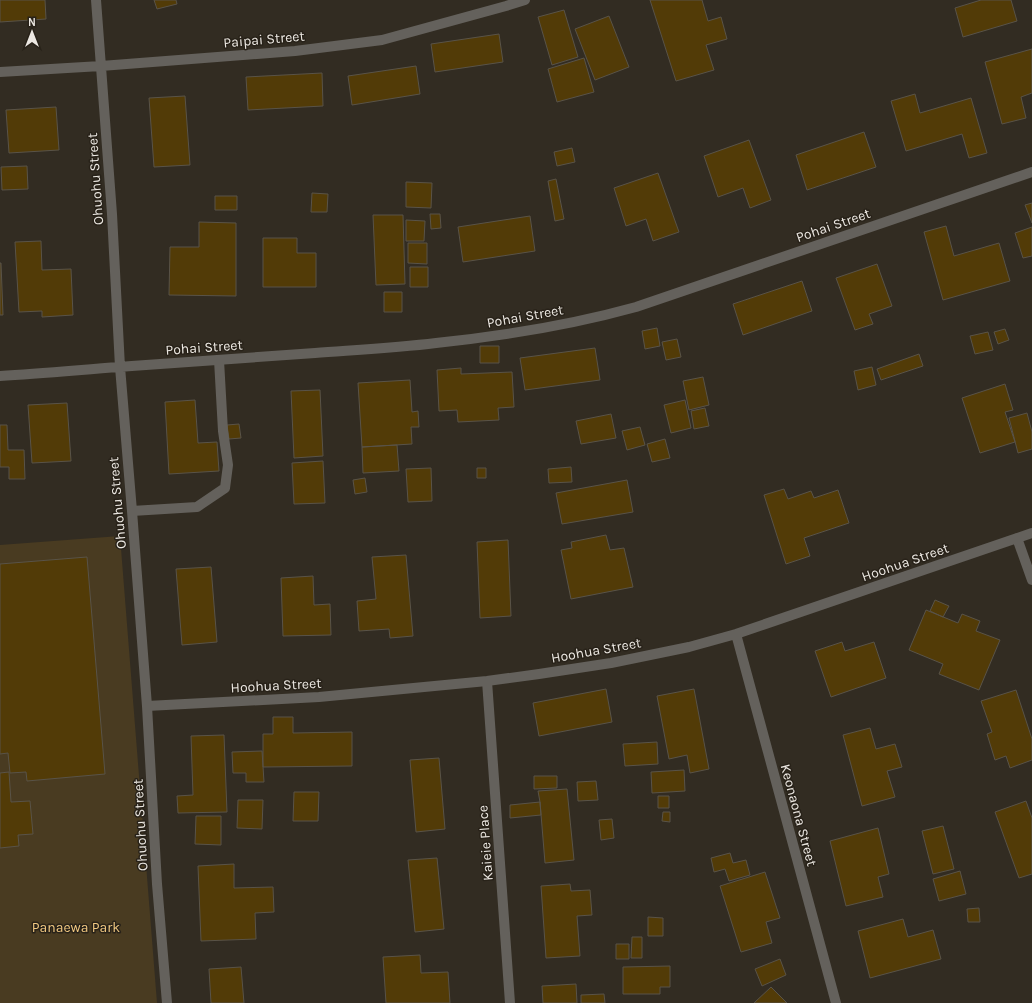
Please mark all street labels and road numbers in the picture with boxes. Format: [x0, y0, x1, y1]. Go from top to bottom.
street label: Paipai Street [223, 27, 305, 52]
street label: Ohuohu Street [84, 132, 107, 226]
street label: Pohai Street [794, 205, 873, 246]
street label: Pohai Street [485, 301, 565, 332]
street label: Pohai Street [165, 336, 243, 359]
street label: Ohuohu Street [105, 456, 130, 550]
street label: Hoohua Street [859, 540, 951, 585]
street label: Hoohua Street [550, 634, 642, 667]
street label: Hoohua Street [230, 675, 322, 696]
street label: Keonaona Street [777, 762, 820, 868]
street label: Ohuohu Street [130, 778, 151, 872]
street label: Kaieie Place [474, 804, 497, 881]

